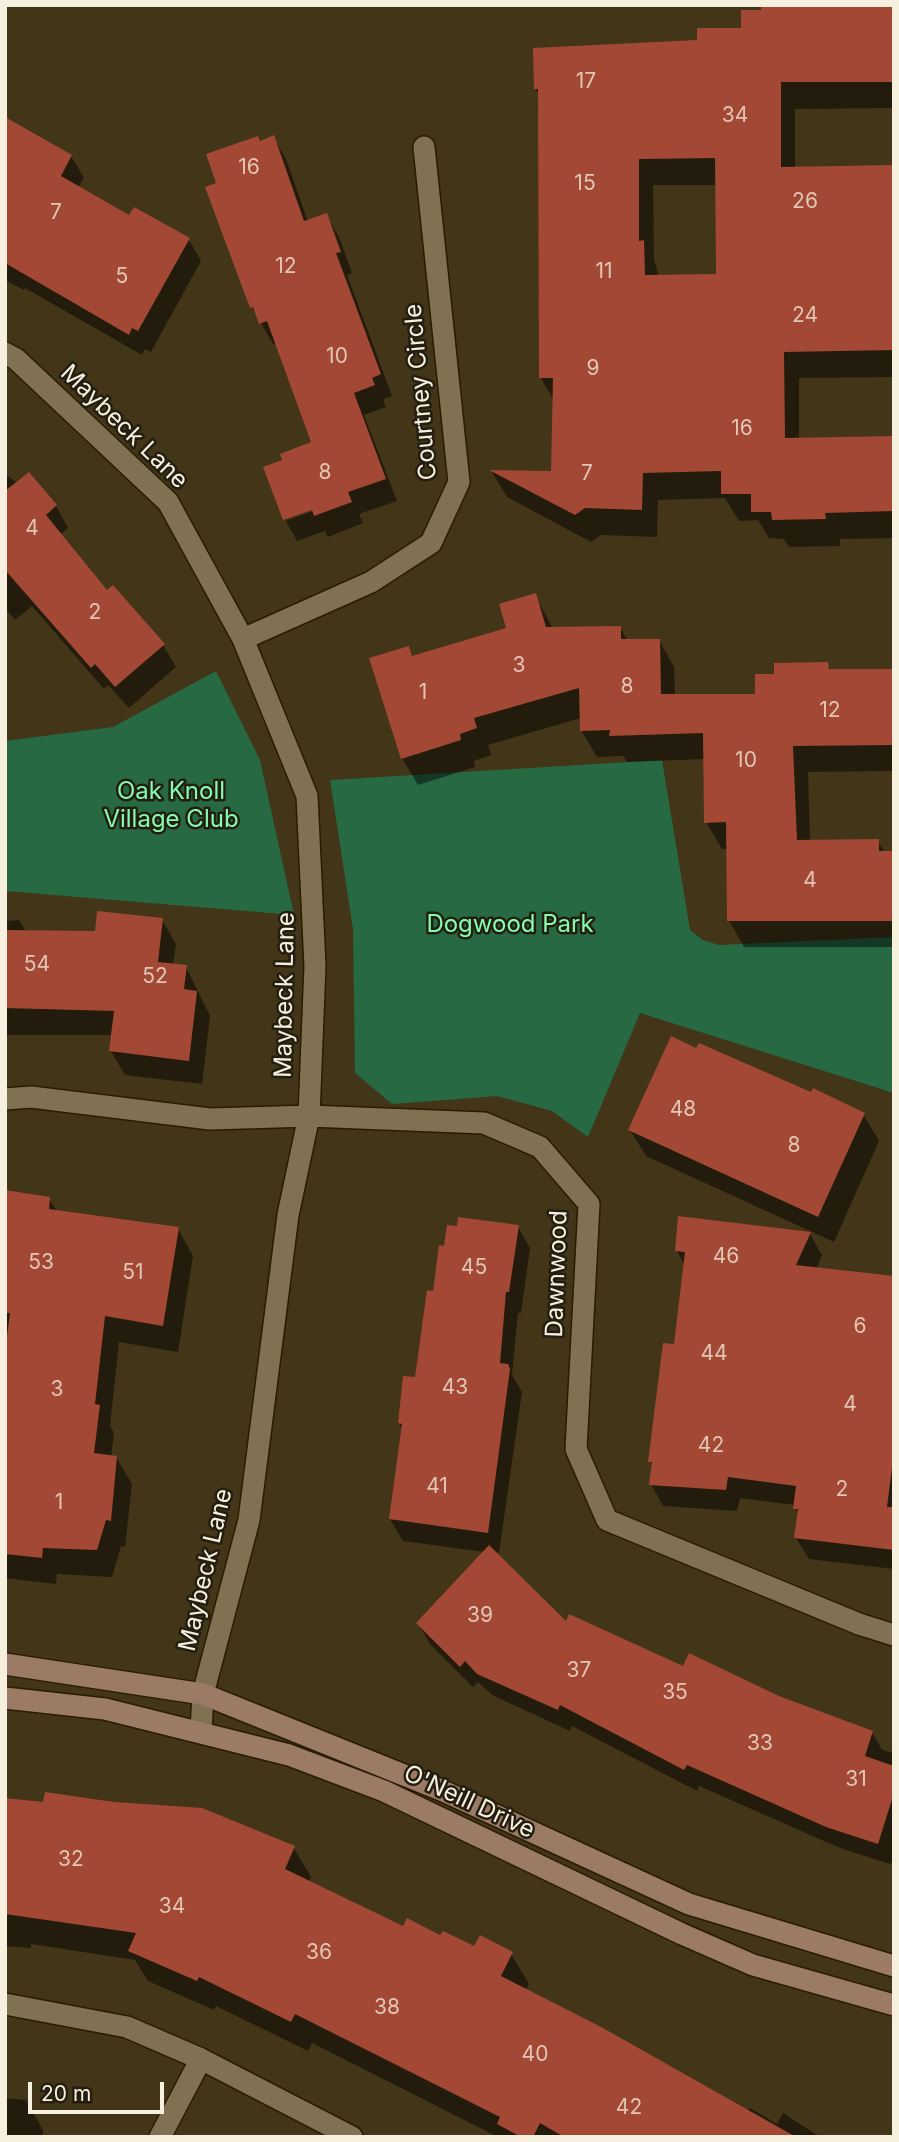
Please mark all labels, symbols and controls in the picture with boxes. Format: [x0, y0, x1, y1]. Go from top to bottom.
house number: 17 [576, 69, 596, 95]
house number: 34 [722, 103, 748, 129]
house number: 16 [238, 155, 260, 181]
house number: 15 [574, 171, 596, 197]
house number: 26 [792, 189, 818, 215]
house number: 7 [50, 200, 62, 226]
house number: 12 [275, 254, 297, 280]
house number: 11 [595, 259, 613, 285]
house number: 5 [116, 264, 128, 290]
street label: Courtney Circle [399, 303, 443, 481]
house number: 24 [792, 303, 818, 329]
house number: 10 [326, 344, 348, 370]
house number: 9 [586, 356, 600, 382]
street label: Maybeck Lane [54, 359, 194, 495]
house number: 16 [731, 416, 753, 442]
house number: 8 [319, 460, 331, 486]
house number: 7 [581, 461, 593, 487]
house number: 4 [25, 516, 39, 542]
house number: 2 [89, 600, 101, 626]
house number: 3 [513, 653, 525, 679]
house number: 8 [621, 674, 633, 700]
house number: 1 [419, 680, 427, 706]
house number: 12 [819, 698, 841, 724]
house number: 10 [735, 748, 757, 774]
park label: Oak Knoll Village Club [103, 778, 239, 834]
house number: 4 [803, 868, 817, 894]
park label: Dogwood Park [426, 911, 594, 939]
street label: Maybeck Lane [269, 912, 301, 1078]
house number: 54 [24, 952, 50, 978]
house number: 52 [142, 964, 168, 990]
house number: 48 [670, 1097, 696, 1123]
house number: 8 [788, 1133, 800, 1159]
street label: Dawnwood [540, 1210, 574, 1338]
house number: 46 [713, 1244, 739, 1270]
house number: 53 [28, 1250, 54, 1276]
house number: 45 [461, 1255, 487, 1281]
house number: 51 [122, 1260, 144, 1286]
house number: 6 [853, 1314, 867, 1340]
house number: 44 [700, 1341, 728, 1367]
house number: 43 [442, 1375, 468, 1401]
house number: 3 [51, 1377, 63, 1403]
house number: 4 [843, 1392, 857, 1418]
house number: 42 [698, 1433, 724, 1459]
house number: 41 [426, 1474, 448, 1500]
house number: 2 [836, 1477, 848, 1503]
street label: Maybeck Lane [173, 1486, 239, 1654]
house number: 1 [55, 1490, 63, 1516]
house number: 39 [467, 1603, 493, 1629]
house number: 37 [567, 1658, 591, 1684]
house number: 35 [662, 1680, 688, 1706]
house number: 33 [747, 1731, 773, 1757]
street label: O'Neill Drive [399, 1759, 539, 1845]
house number: 31 [845, 1767, 867, 1793]
house number: 32 [58, 1847, 84, 1873]
house number: 34 [159, 1894, 185, 1920]
house number: 36 [306, 1940, 332, 1966]
house number: 38 [374, 1995, 400, 2021]
house number: 40 [522, 2042, 548, 2068]
scale bar [32, 2068, 168, 2112]
text: 20 m [41, 2081, 91, 2106]
house number: 42 [616, 2095, 642, 2121]

